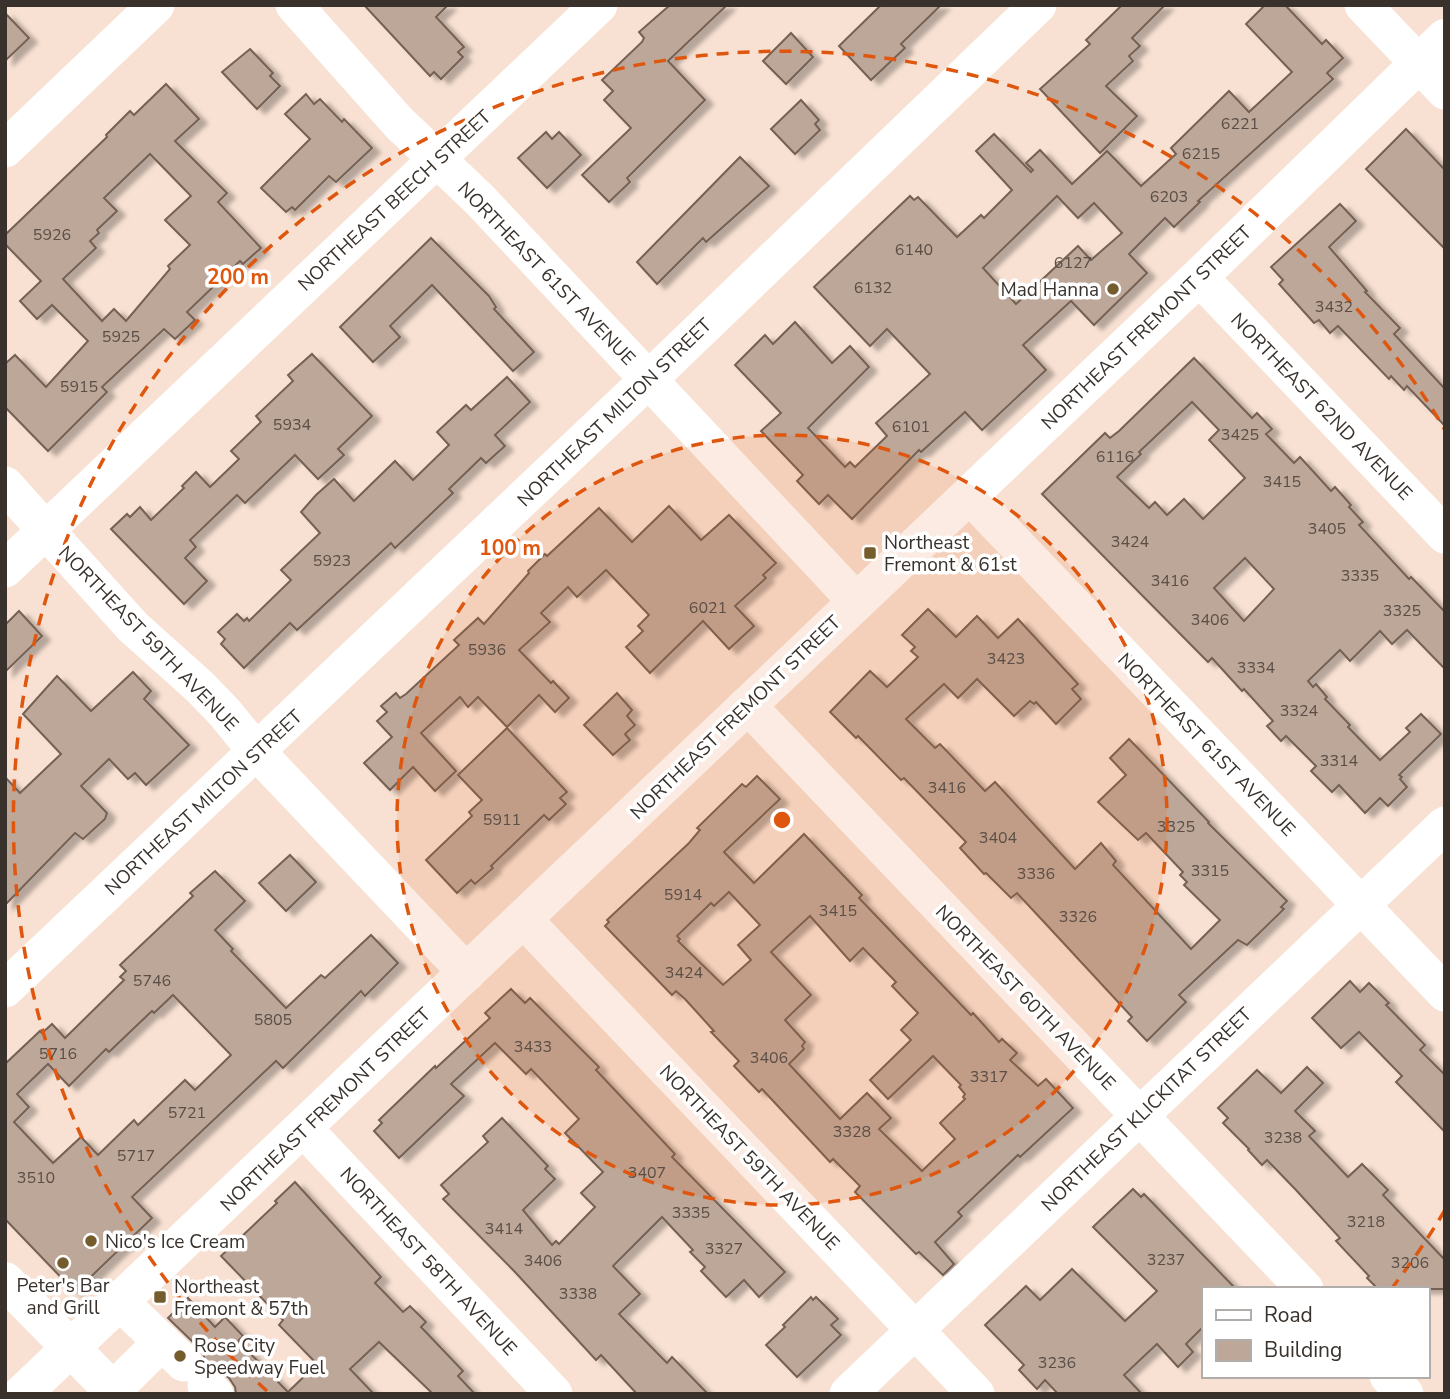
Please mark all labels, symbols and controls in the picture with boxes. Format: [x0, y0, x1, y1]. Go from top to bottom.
street label: NORTHEAST BEECH STREET [293, 104, 497, 297]
house number: 6221 [1221, 113, 1259, 135]
house number: 6215 [1182, 143, 1220, 165]
street label: NORTHEAST 61ST AVENUE [452, 176, 641, 371]
house number: 6203 [1150, 186, 1188, 208]
street label: NORTHEAST FREMONT STREET [1036, 220, 1258, 436]
house number: 5926 [33, 224, 71, 246]
house number: 6140 [895, 239, 933, 261]
house number: 6127 [1054, 252, 1092, 274]
text: 200 m [207, 263, 269, 291]
house number: 6132 [854, 277, 892, 299]
place label: Mad Hanna [1001, 277, 1099, 303]
marker: Mad Hanna [1105, 281, 1121, 297]
house number: 3432 [1315, 296, 1353, 318]
street label: NORTHEAST 62ND AVENUE [1225, 307, 1418, 506]
street label: NORTHEAST MILTON STREET [512, 312, 718, 513]
house number: 5925 [102, 326, 140, 348]
house number: 5915 [60, 376, 98, 398]
house number: 5934 [273, 414, 312, 436]
house number: 6101 [892, 416, 930, 438]
house number: 3425 [1221, 424, 1259, 446]
house number: 6116 [1096, 446, 1134, 468]
house number: 3415 [1263, 471, 1301, 493]
house number: 3405 [1308, 518, 1346, 540]
place label: Northeast Fremont & 61st [884, 530, 1017, 578]
house number: 3424 [1111, 531, 1150, 553]
text: 100 m [479, 534, 541, 562]
street label: NORTHEAST 59TH AVENUE [53, 540, 244, 737]
marker: Northeast Fremont & 61st [862, 545, 878, 561]
house number: 5923 [313, 550, 351, 572]
house number: 3335 [1341, 565, 1379, 587]
house number: 3416 [1151, 570, 1189, 592]
house number: 6021 [689, 597, 727, 619]
house number: 3325 [1383, 600, 1421, 622]
house number: 3406 [1191, 609, 1229, 631]
street label: NORTHEAST FREMONT STREET [625, 610, 847, 826]
house number: 5936 [468, 639, 506, 661]
street label: NORTHEAST 61ST AVENUE [1112, 647, 1301, 842]
house number: 3423 [987, 648, 1025, 670]
house number: 3334 [1237, 657, 1276, 679]
house number: 3324 [1280, 700, 1319, 722]
street label: NORTHEAST MILTON STREET [99, 704, 308, 901]
house number: 3314 [1320, 750, 1359, 772]
house number: 3416 [928, 777, 966, 799]
centre of rings [770, 808, 794, 832]
house number: 5911 [483, 809, 521, 831]
house number: 3325 [1157, 816, 1195, 838]
house number: 3404 [979, 827, 1018, 849]
house number: 3315 [1191, 860, 1229, 882]
house number: 3336 [1017, 863, 1055, 885]
house number: 5914 [664, 884, 703, 906]
street label: NORTHEAST 60TH AVENUE [930, 899, 1121, 1096]
house number: 3415 [819, 900, 857, 922]
house number: 3326 [1059, 906, 1097, 928]
house number: 3424 [665, 962, 704, 984]
house number: 5746 [133, 970, 171, 992]
street label: NORTHEAST FREMONT STREET [215, 1002, 437, 1218]
street label: NORTHEAST KLICKITAT STREET [1036, 1002, 1258, 1217]
house number: 5805 [254, 1009, 292, 1031]
house number: 3433 [514, 1036, 552, 1058]
house number: 5716 [39, 1043, 77, 1065]
house number: 3406 [750, 1047, 788, 1069]
street label: NORTHEAST 59TH AVENUE [654, 1059, 845, 1256]
house number: 3317 [970, 1066, 1008, 1088]
house number: 5721 [168, 1102, 206, 1124]
house number: 3328 [833, 1121, 871, 1143]
house number: 3238 [1264, 1127, 1302, 1149]
house number: 5717 [117, 1145, 155, 1167]
street label: NORTHEAST 58TH AVENUE [334, 1162, 523, 1361]
house number: 3407 [628, 1162, 666, 1184]
house number: 3510 [17, 1167, 55, 1189]
house number: 3335 [672, 1202, 710, 1224]
house number: 3218 [1347, 1211, 1385, 1233]
house number: 3414 [485, 1218, 524, 1240]
place label: Nico's Ice Cream [105, 1229, 245, 1255]
marker: Nico's Ice Cream [83, 1233, 99, 1249]
house number: 3327 [705, 1238, 743, 1260]
house number: 3237 [1147, 1249, 1185, 1271]
house number: 3406 [524, 1250, 562, 1272]
house number: 3206 [1391, 1252, 1429, 1274]
marker: Peter's Bar and Grill [55, 1255, 71, 1271]
place label: Peter's Bar and Grill [16, 1273, 110, 1321]
place label: Northeast Fremont & 57th [174, 1274, 308, 1322]
house number: 3338 [559, 1283, 597, 1305]
legend [1202, 1287, 1429, 1378]
marker: Northeast Fremont & 57th [152, 1289, 168, 1305]
text: Road [1264, 1301, 1313, 1329]
place label: Rose City Speedway Fuel [194, 1333, 325, 1381]
text: Building [1264, 1336, 1342, 1364]
marker: Rose City Speedway Fuel [172, 1348, 188, 1364]
house number: 3236 [1038, 1352, 1076, 1374]

